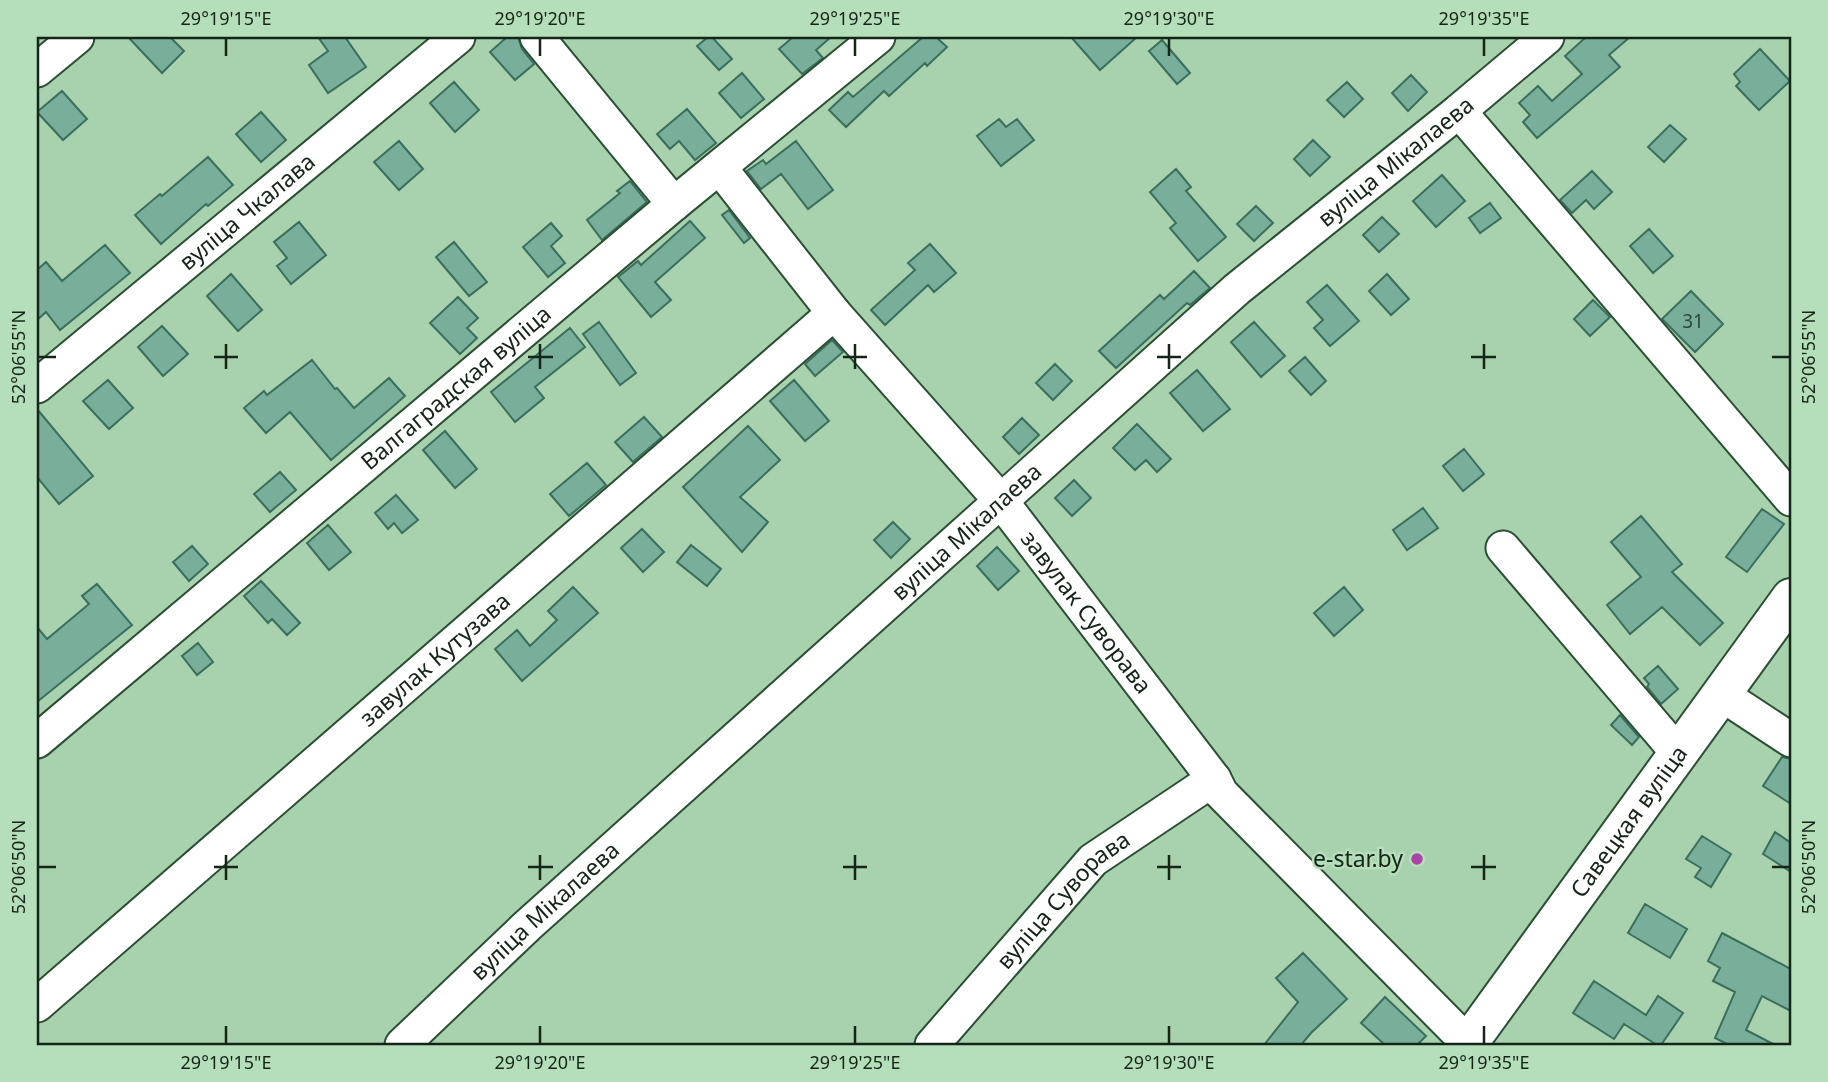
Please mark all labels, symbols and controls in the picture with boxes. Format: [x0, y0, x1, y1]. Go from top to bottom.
text: 29°19'15"E [181, 6, 271, 30]
text: 29°19'20"E [495, 6, 585, 30]
text: 29°19'25"E [810, 6, 900, 30]
text: 29°19'30"E [1124, 6, 1214, 30]
text: 29°19'35"E [1439, 6, 1529, 30]
street label: вуліца Мікалаева [1310, 88, 1480, 233]
street label: вуліца Чкалава [172, 145, 321, 277]
street label: Валгаградская вуліца [353, 298, 557, 477]
house number: 31 [1682, 308, 1704, 334]
text: 52°06'55"N [6, 310, 30, 404]
text: 52°06'55"N [1796, 310, 1820, 404]
street label: вуліца Мікалаева [884, 455, 1048, 607]
street label: завулак Суворава [1014, 523, 1160, 700]
street label: завулак Кутузава [352, 584, 516, 733]
street label: Савецкая вуліца [1562, 738, 1694, 904]
text: 52°06'50"N [6, 820, 30, 914]
text: 52°06'50"N [1796, 820, 1820, 914]
street label: вуліца Суворава [988, 823, 1136, 975]
street label: вуліца Мікалаева [463, 834, 626, 987]
place label: e-star.by [1313, 842, 1403, 874]
marker: e-star.by [1409, 851, 1425, 867]
text: 29°19'15"E [181, 1050, 271, 1074]
text: 29°19'20"E [495, 1050, 585, 1074]
text: 29°19'25"E [810, 1050, 900, 1074]
text: 29°19'30"E [1124, 1050, 1214, 1074]
text: 29°19'35"E [1439, 1050, 1529, 1074]

